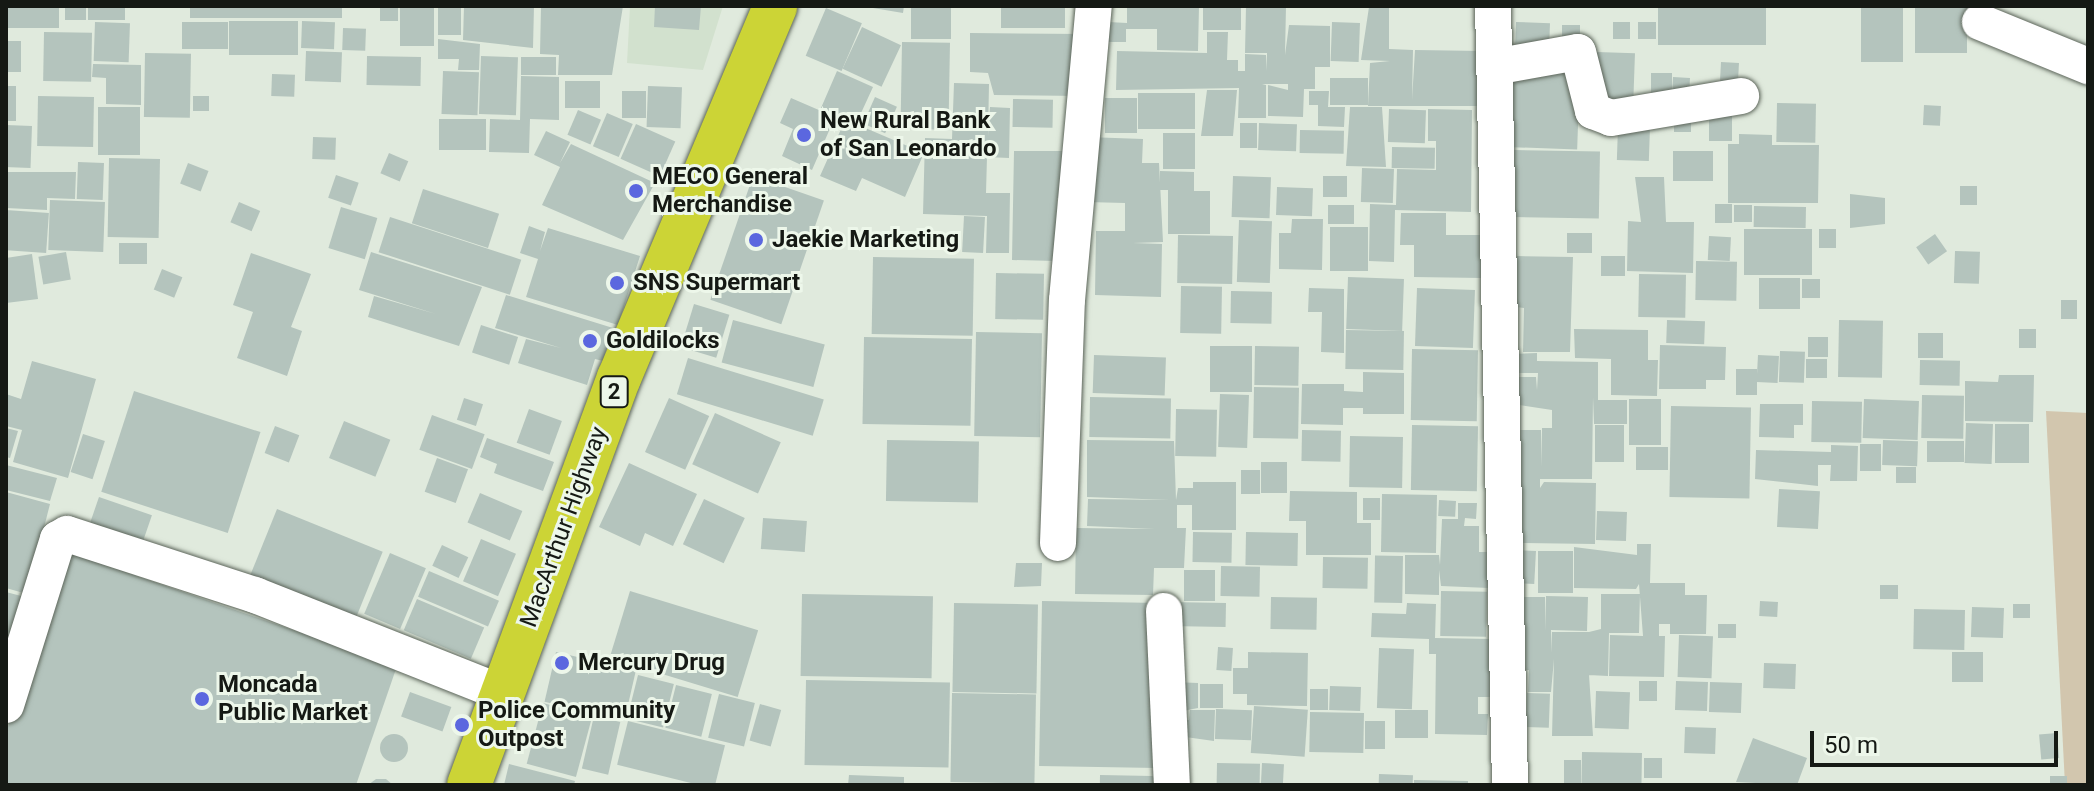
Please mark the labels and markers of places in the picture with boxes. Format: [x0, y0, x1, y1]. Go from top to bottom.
place label: New Rural Bank of San Leonardo [820, 107, 997, 163]
marker: New Rural Bank of San Leonardo [795, 126, 813, 144]
place label: MECO General Merchandise [652, 163, 808, 219]
marker: MECO General Merchandise [627, 182, 645, 200]
place label: Jaekie Marketing [772, 226, 959, 254]
marker: Jaekie Marketing [747, 231, 765, 249]
place label: SNS Supermart [633, 269, 800, 297]
marker: SNS Supermart [608, 274, 626, 292]
place label: Goldilocks [606, 327, 720, 355]
marker: Goldilocks [581, 332, 599, 350]
place label: Mercury Drug [578, 649, 725, 677]
marker: Mercury Drug [553, 654, 571, 672]
place label: Moncada Public Market [218, 671, 368, 727]
marker: Moncada Public Market [193, 690, 211, 708]
place label: Police Community Outpost [478, 697, 675, 753]
marker: Police Community Outpost [453, 716, 471, 734]

